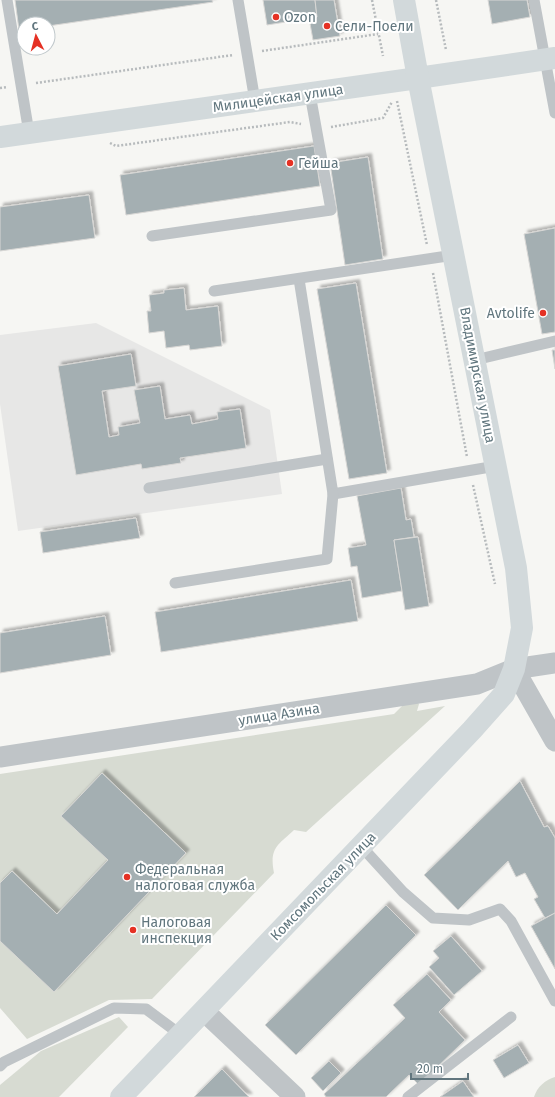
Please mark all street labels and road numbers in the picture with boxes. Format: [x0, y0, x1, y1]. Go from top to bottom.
street label: Милицейская улица [212, 81, 344, 116]
street label: Владимирская улица [456, 306, 499, 445]
street label: улица Азина [237, 700, 321, 729]
street label: Комсомольская улица [267, 828, 380, 944]

